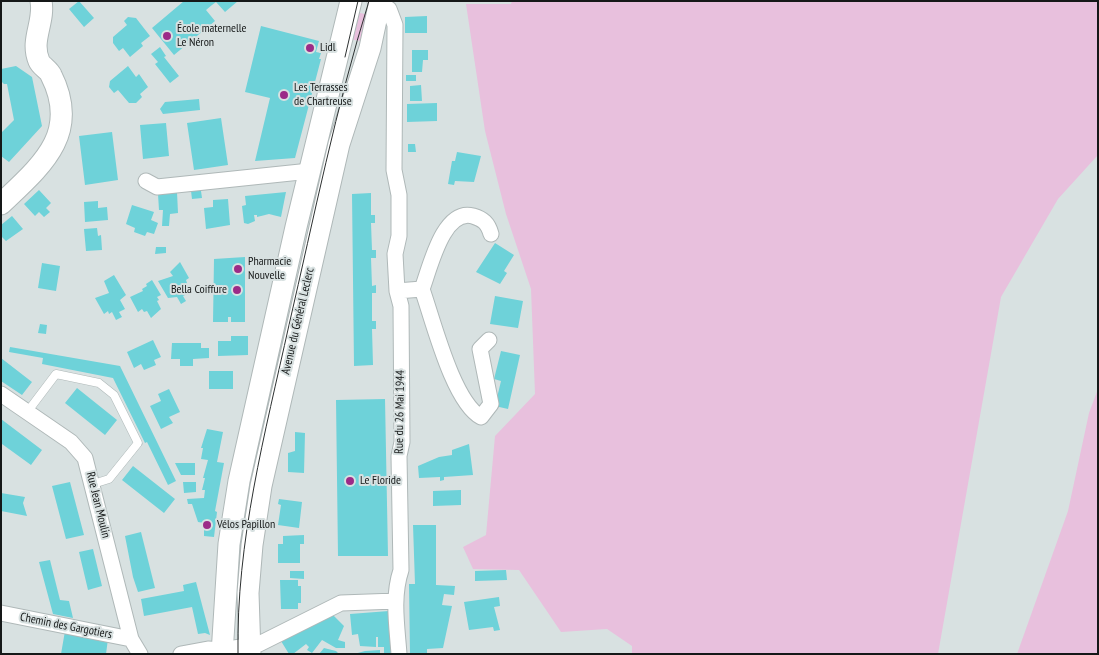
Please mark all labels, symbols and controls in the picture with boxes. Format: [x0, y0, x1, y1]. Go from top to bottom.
place label: École maternelle Le Néron [177, 22, 247, 50]
marker: École maternelle Le Néron [161, 30, 173, 42]
place label: Lidl [320, 41, 336, 55]
marker: Lidl [304, 42, 316, 54]
place label: Les Terrasses de Chartreuse [294, 81, 352, 109]
marker: Les Terrasses de Chartreuse [278, 89, 290, 101]
place label: Pharmacie Nouvelle [248, 255, 291, 283]
marker: Pharmacie Nouvelle [232, 263, 244, 275]
street label: Avenue du Général Leclerc [279, 266, 317, 376]
place label: Bella Coiffure [171, 283, 227, 297]
marker: Bella Coiffure [231, 284, 243, 296]
street label: Rue du 26 Mai 1944 [392, 370, 408, 454]
street label: Rue Jean Moulin [83, 470, 113, 540]
place label: Le Floride [360, 474, 401, 488]
marker: Le Floride [344, 475, 356, 487]
place label: Vélos Papillon [217, 518, 275, 532]
marker: Vélos Papillon [201, 519, 213, 531]
street label: Chemin des Gargotiers [19, 610, 113, 642]

